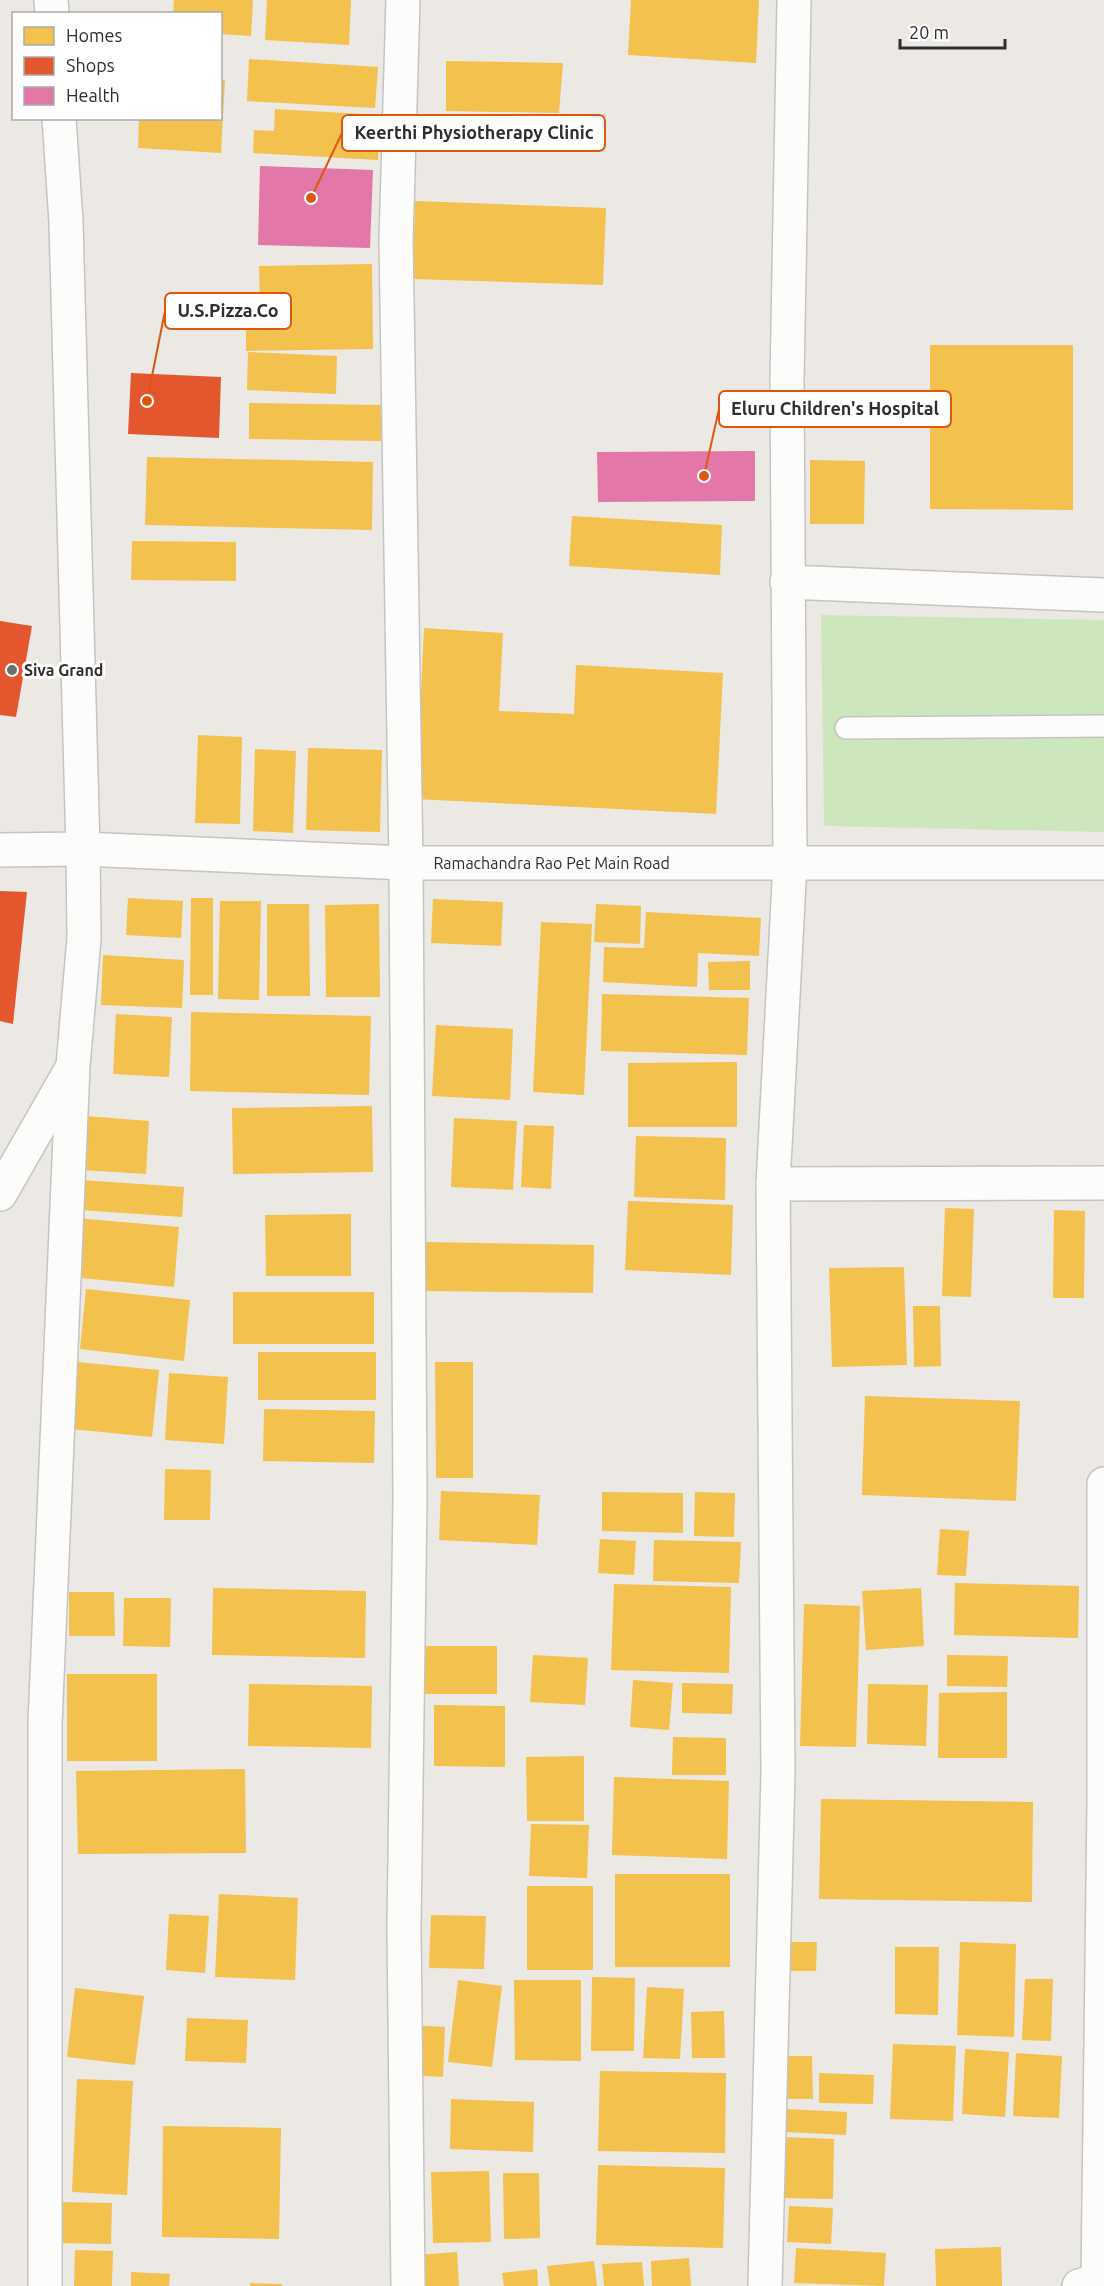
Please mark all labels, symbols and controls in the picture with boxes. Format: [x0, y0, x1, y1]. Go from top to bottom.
legend [12, 12, 222, 120]
scale bar [900, 12, 1005, 50]
text: 20 m [909, 22, 949, 42]
text: Homes [66, 25, 123, 45]
text: Shops [66, 55, 115, 75]
text: Health [66, 85, 120, 105]
callout: Keerthi Physiotherapy Clinic [342, 115, 605, 151]
text: Keerthi Physiotherapy Clinic [354, 122, 594, 142]
callout: U.S.Pizza.Co [165, 293, 291, 329]
text: U.S.Pizza.Co [177, 300, 279, 320]
callout: Eluru Children's Hospital [719, 391, 951, 427]
text: Eluru Children's Hospital [731, 398, 940, 418]
place label: Siva Grand [24, 661, 103, 679]
marker: Siva Grand [5, 663, 19, 677]
street label: Ramachandra Rao Pet Main Road [433, 854, 670, 872]

